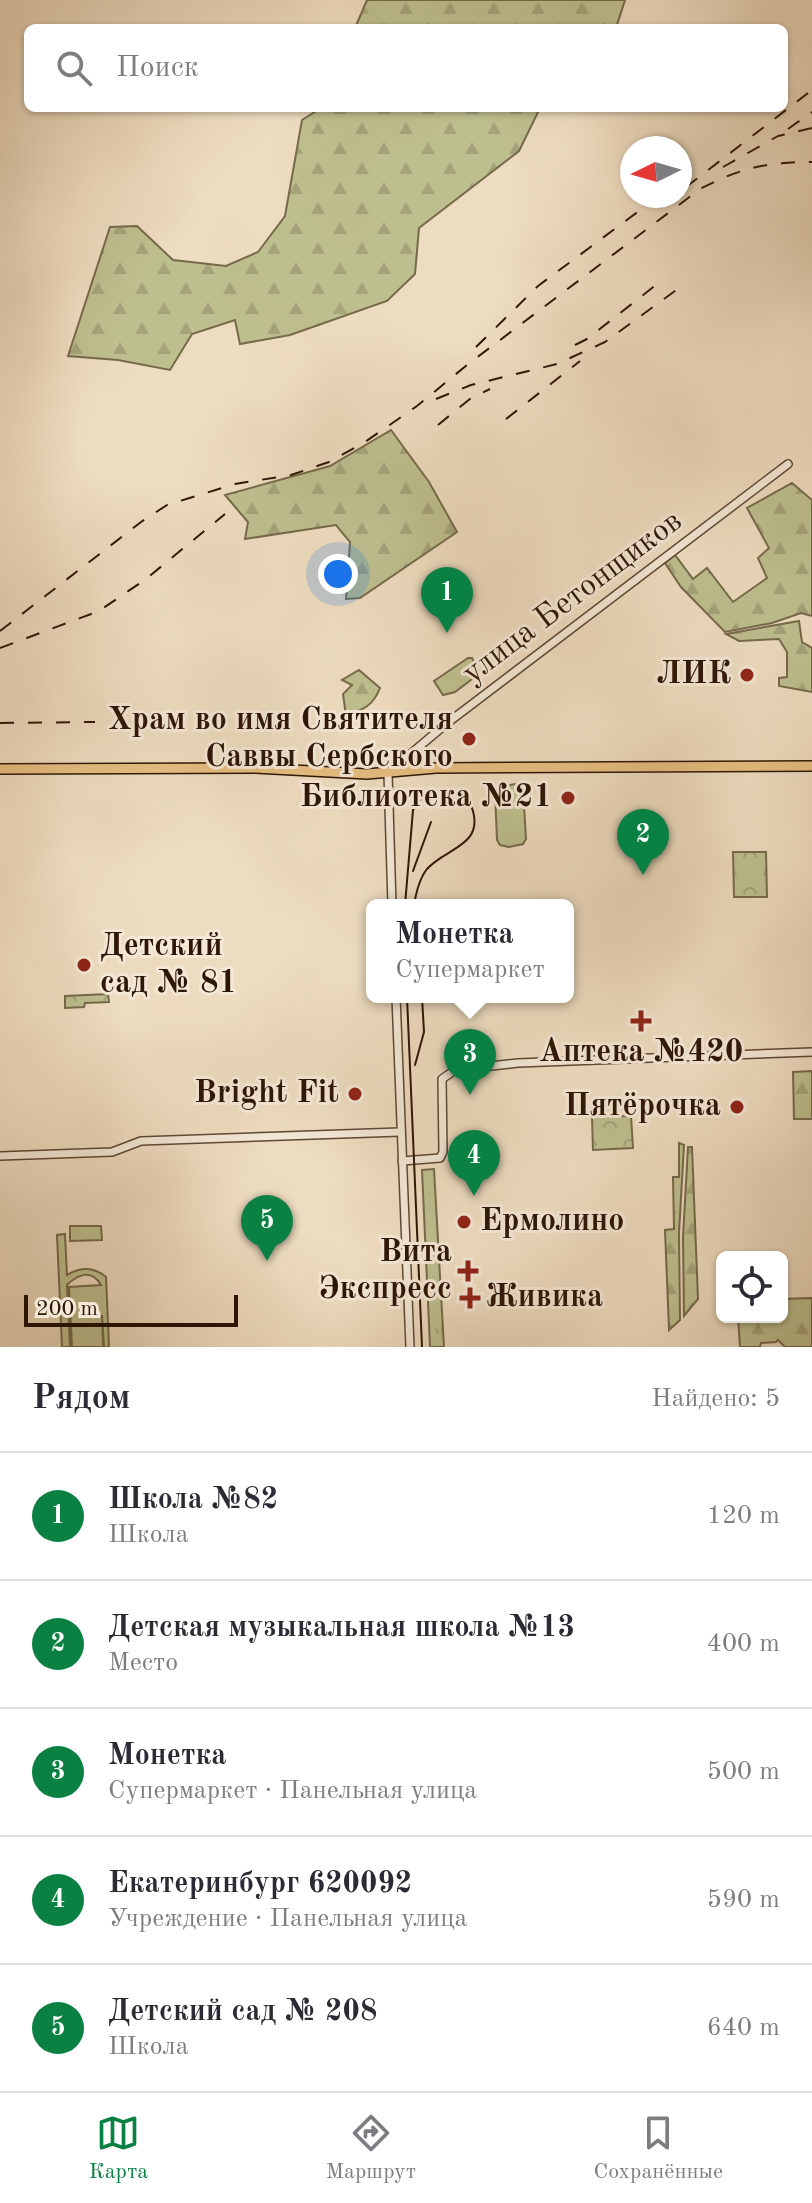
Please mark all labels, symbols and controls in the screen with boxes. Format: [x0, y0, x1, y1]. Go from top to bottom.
search box [24, 24, 788, 112]
icon: search [52, 46, 96, 90]
text: Поиск [116, 53, 199, 83]
north arrow [620, 136, 692, 208]
street label: улица Бетонщиков [457, 505, 689, 691]
your location [318, 554, 358, 594]
pin: 1 [421, 567, 473, 633]
place label: ЛИК [656, 659, 731, 691]
marker: ЛИК [738, 666, 756, 684]
place label: Храм во имя Святителя Саввы Сербского [108, 705, 453, 774]
marker: Храм во имя Святителя Саввы Сербского [460, 730, 478, 748]
place label: Библиотека №21 [300, 782, 552, 814]
marker: Библиотека №21 [559, 789, 577, 807]
pin: 2 [617, 809, 669, 875]
popup [366, 899, 574, 1003]
text: Монетка [395, 920, 514, 950]
place label: Детский сад № 81 [100, 931, 237, 1000]
marker: Детский сад № 81 [75, 956, 93, 974]
text: Супермаркет [395, 957, 545, 983]
marker: Аптека №420 [632, 1012, 650, 1030]
pin: 3 [444, 1029, 496, 1095]
place label: Аптека №420 [539, 1037, 743, 1069]
place label: Bright Fit [194, 1078, 339, 1110]
marker: Bright Fit [346, 1085, 364, 1103]
place label: Пятёрочка [564, 1091, 721, 1123]
marker: Пятёрочка [728, 1098, 746, 1116]
pin: 4 [448, 1130, 500, 1196]
pin: 5 [241, 1195, 293, 1261]
place label: Ермолино [480, 1206, 624, 1238]
marker: Ермолино [455, 1213, 473, 1231]
place label: Вита Экспресс [318, 1237, 452, 1306]
map controls [716, 1251, 788, 1323]
button: locate [716, 1251, 788, 1323]
marker: Вита Экспресс [459, 1262, 477, 1280]
place label: Живика [486, 1282, 603, 1314]
marker: Живика [461, 1289, 479, 1307]
scale bar [24, 1291, 238, 1327]
text: 200 m [36, 1298, 98, 1320]
text: Рядом [32, 1382, 131, 1416]
text: Найдено: 5 [651, 1386, 780, 1412]
text: Школа №82 [108, 1485, 278, 1515]
text: 1 [50, 1503, 66, 1529]
text: 120 m [707, 1503, 780, 1529]
text: Школа [108, 1522, 189, 1548]
text: Детская музыкальная школа №13 [108, 1613, 575, 1643]
text: 2 [50, 1631, 66, 1657]
text: 400 m [707, 1631, 780, 1657]
text: Место [108, 1650, 178, 1676]
text: Монетка [108, 1741, 227, 1771]
text: 3 [50, 1759, 66, 1785]
text: 500 m [707, 1759, 780, 1785]
text: Супермаркет · Панельная улица [108, 1778, 477, 1804]
text: Екатеринбург 620092 [108, 1869, 412, 1899]
text: 4 [50, 1887, 66, 1913]
text: 590 m [707, 1887, 780, 1913]
text: Учреждение · Панельная улица [108, 1906, 467, 1932]
text: Детский сад № 208 [108, 1997, 377, 2027]
text: 5 [50, 2015, 66, 2041]
text: 640 m [707, 2015, 780, 2041]
text: Школа [108, 2034, 189, 2060]
tab: Карта [89, 2111, 148, 2186]
tab: Маршрут [326, 2111, 416, 2186]
tab: Сохранённые [593, 2111, 723, 2186]

